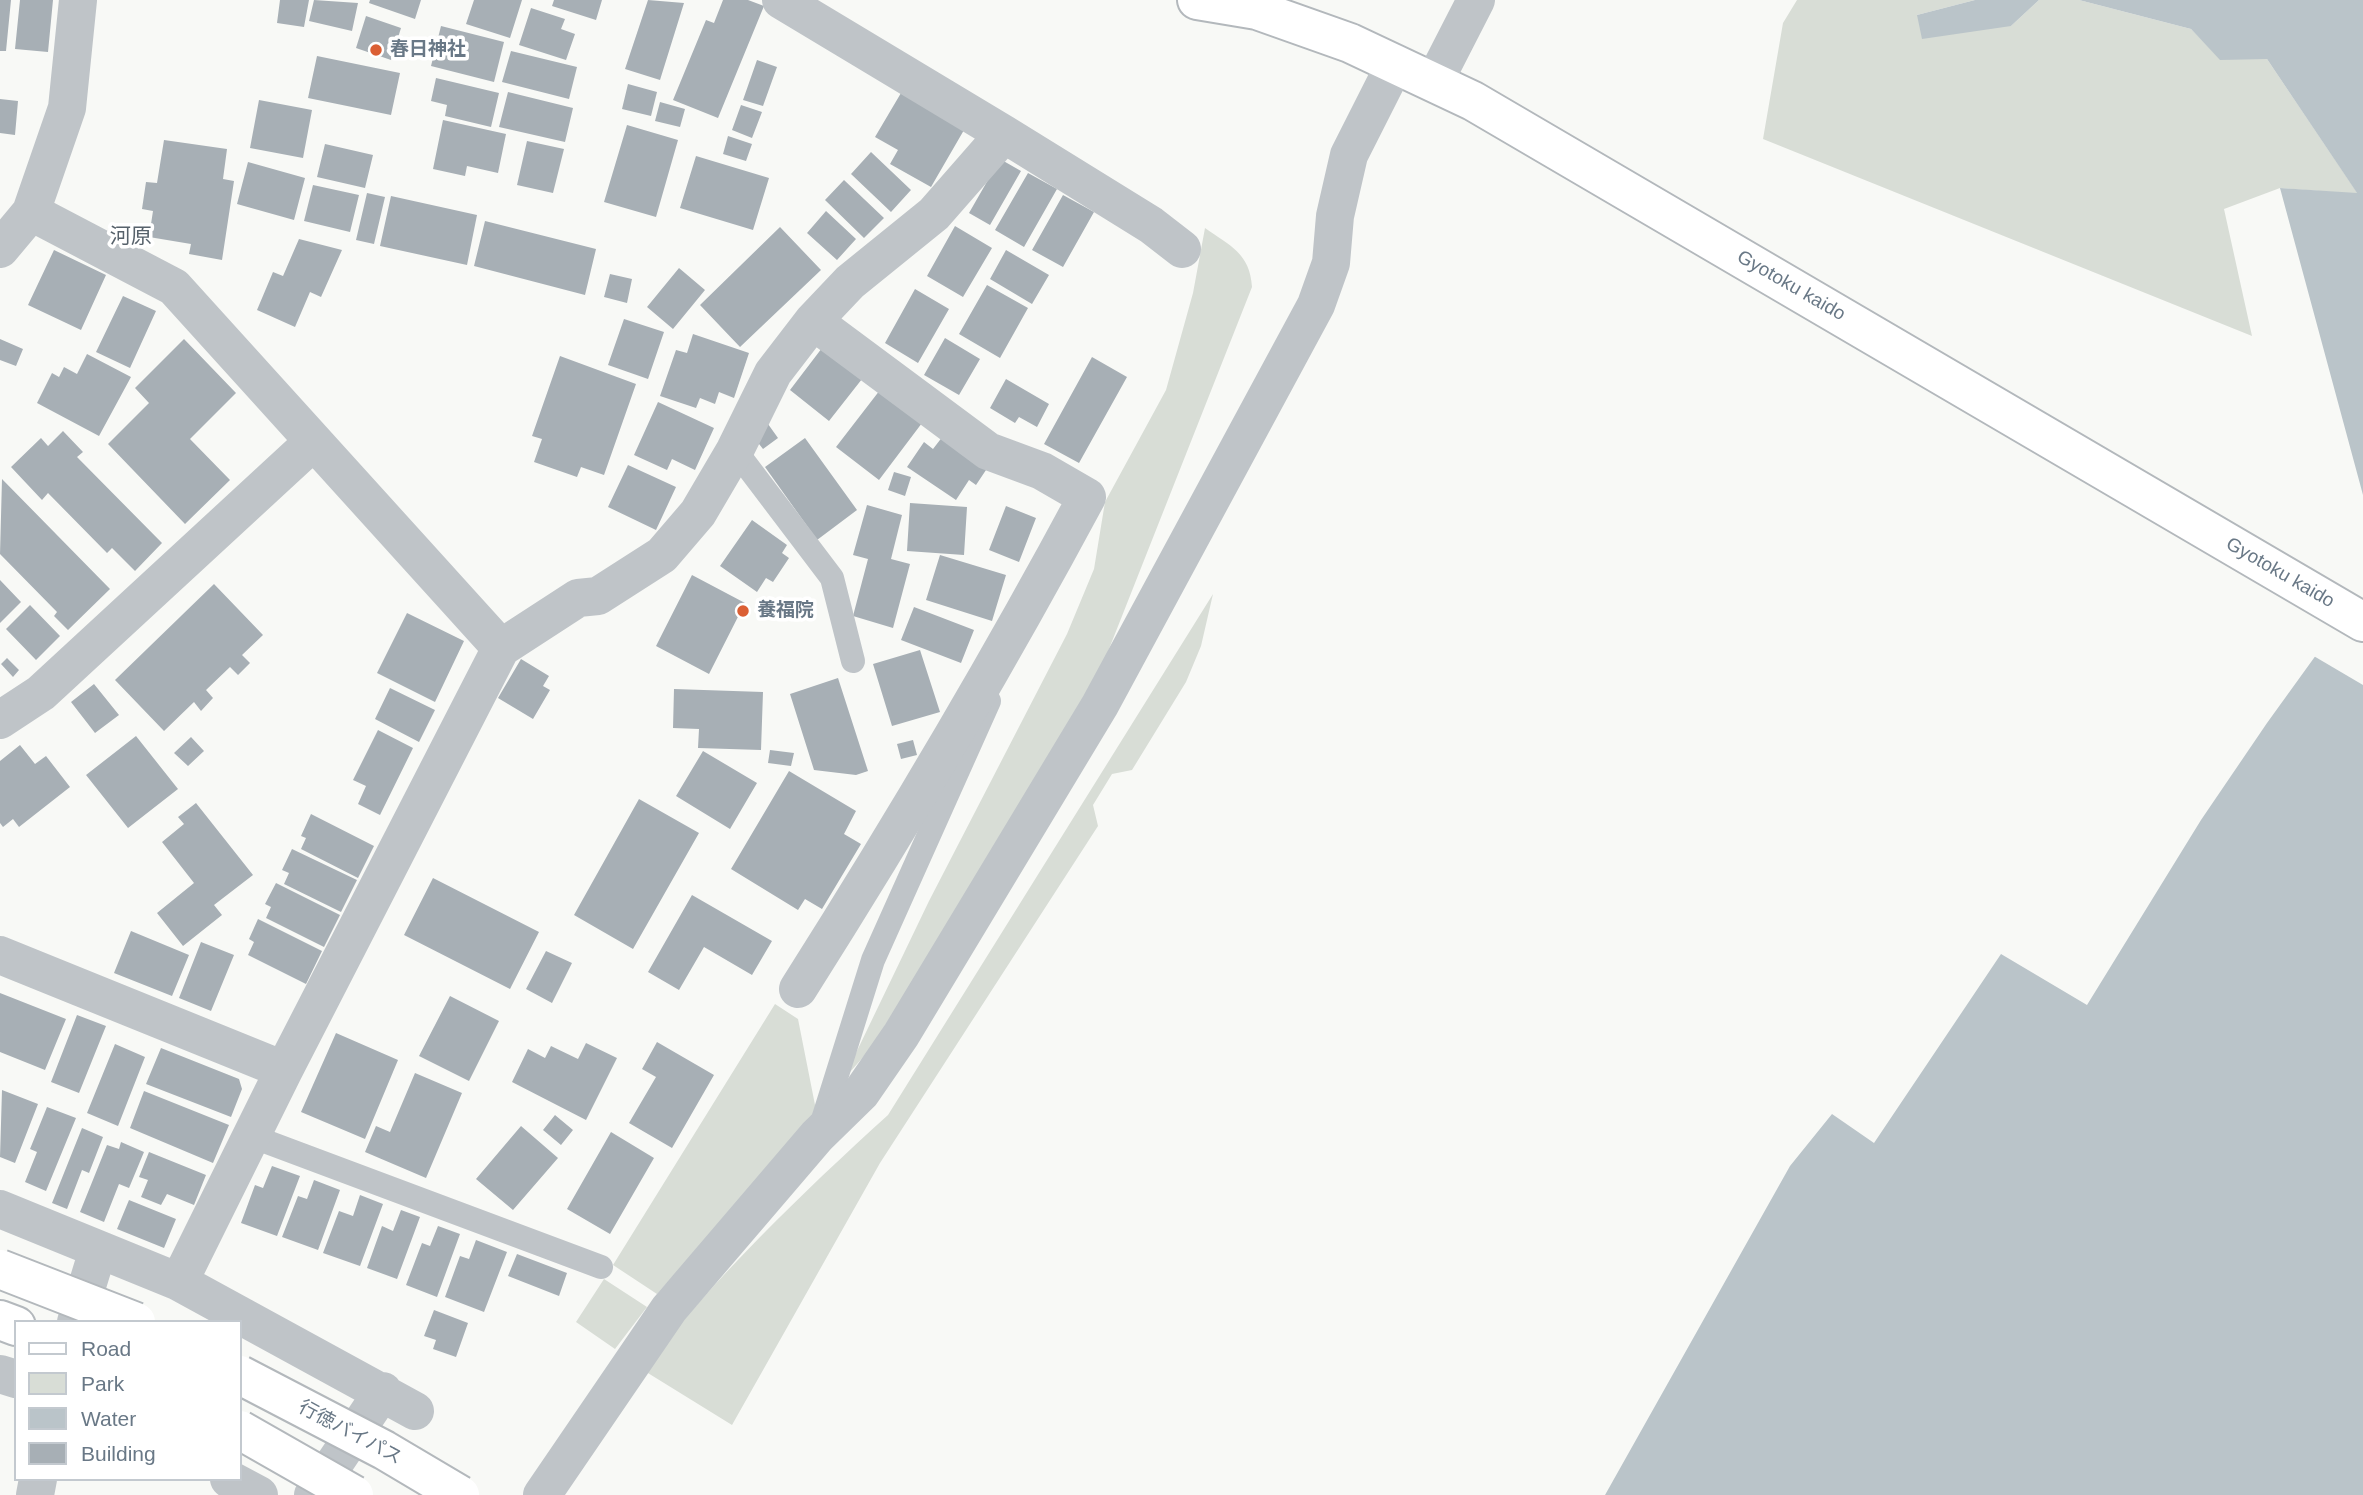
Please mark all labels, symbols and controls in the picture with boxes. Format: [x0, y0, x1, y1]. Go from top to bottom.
place label: 春日神社 [390, 39, 466, 61]
marker: 春日神社 [368, 42, 384, 58]
district label: 河原 [110, 224, 152, 250]
street label: Gyotoku kaido [1733, 246, 1849, 326]
street label: Gyotoku kaido [2222, 533, 2338, 613]
place label: 養福院 [757, 600, 814, 622]
marker: 養福院 [735, 603, 751, 619]
legend [14, 1320, 242, 1481]
text: Road [81, 1337, 131, 1360]
text: Park [81, 1372, 124, 1395]
street label: 行徳バイパス [294, 1396, 406, 1470]
text: Water [81, 1407, 136, 1430]
text: Building [81, 1442, 156, 1465]

